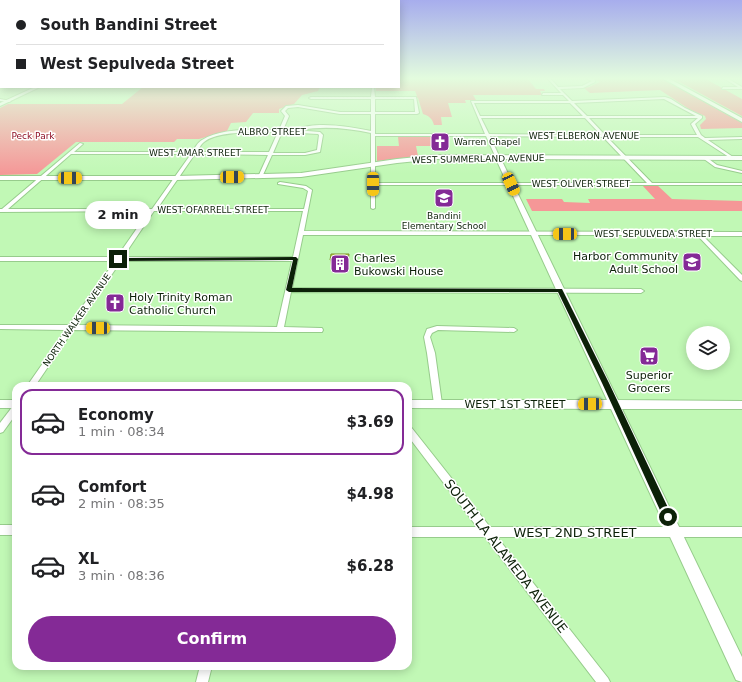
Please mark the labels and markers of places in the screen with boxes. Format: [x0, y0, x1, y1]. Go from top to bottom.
church icon: Warren Chapel [429, 131, 451, 153]
place label: Warren Chapel [454, 137, 520, 147]
school or university icon: Bandini Elementary School [433, 187, 455, 209]
place label: Bandini Elementary School [402, 211, 486, 231]
place label: Harbor Community Adult School [573, 250, 678, 276]
school or university icon: Harbor Community Adult School [681, 251, 703, 273]
place label: Charles Bukowski House [354, 252, 444, 278]
building icon: Charles Bukowski House [329, 253, 351, 275]
place label: Holy Trinity Roman Catholic Church [129, 291, 232, 317]
church icon: Holy Trinity Roman Catholic Church [104, 292, 126, 314]
supermarket icon: Superior Grocers [638, 345, 660, 367]
place label: Superior Grocers [626, 369, 673, 395]

